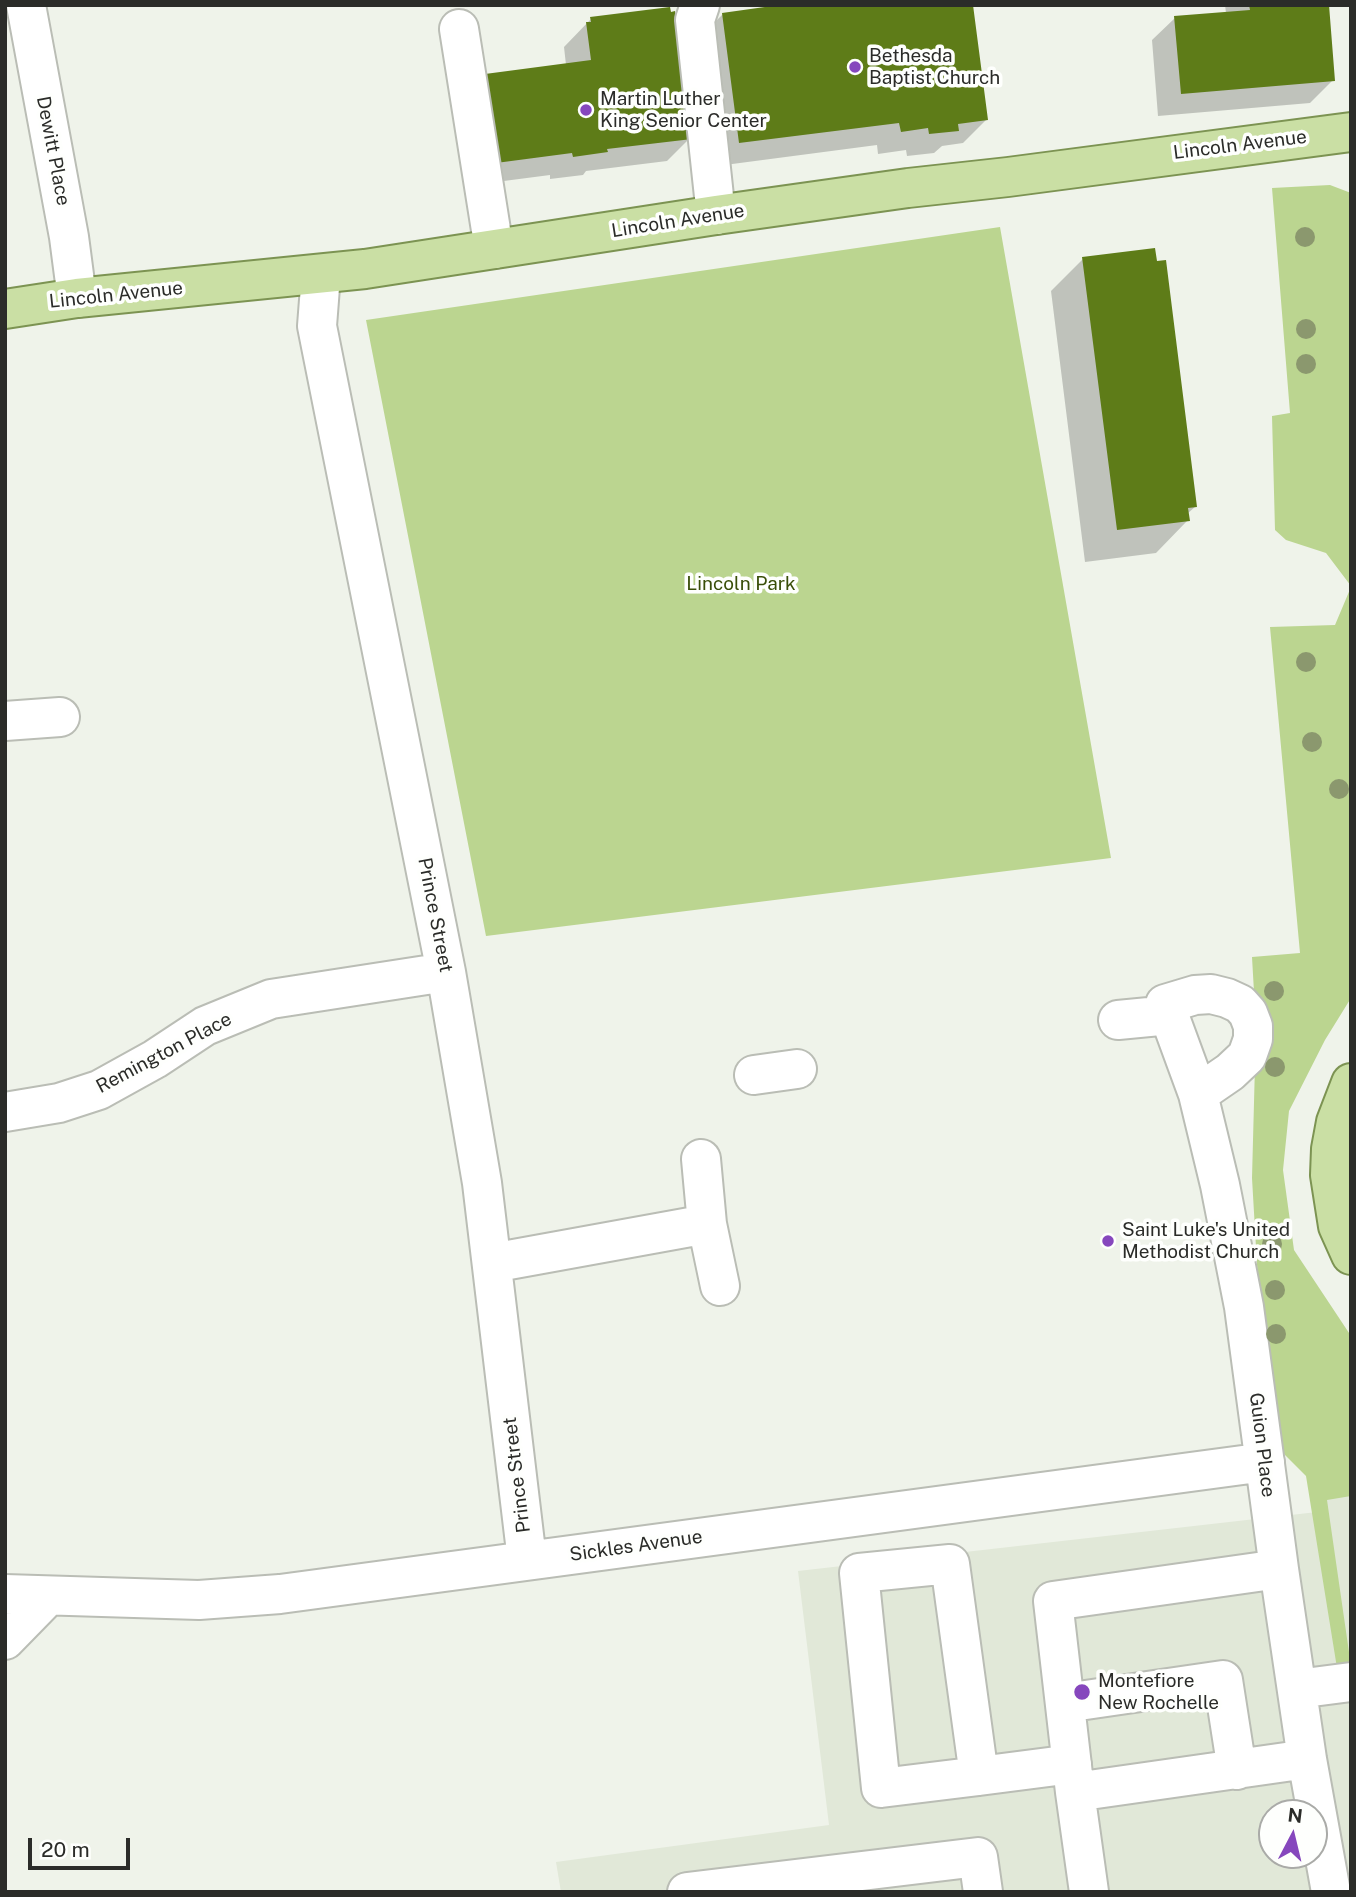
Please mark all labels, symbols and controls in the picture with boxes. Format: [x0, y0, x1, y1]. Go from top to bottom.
place label: Bethesda Baptist Church [869, 45, 1000, 89]
marker: Bethesda Baptist Church [847, 59, 863, 75]
place label: Martin Luther King Senior Center [600, 88, 767, 132]
street label: Dewitt Place [31, 94, 75, 208]
marker: Martin Luther King Senior Center [578, 102, 594, 118]
street label: Lincoln Avenue [1172, 126, 1308, 164]
street label: Lincoln Avenue [610, 199, 746, 243]
street label: Lincoln Avenue [48, 277, 184, 313]
park label: Lincoln Park [686, 573, 796, 595]
street label: Prince Street [413, 856, 457, 974]
street label: Remington Place [92, 1008, 236, 1098]
place label: Saint Luke's United Methodist Church [1122, 1219, 1290, 1263]
marker: Saint Luke's United Methodist Church [1100, 1233, 1116, 1249]
street label: Guion Place [1244, 1391, 1280, 1499]
street label: Prince Street [499, 1416, 535, 1534]
street label: Sickles Avenue [568, 1525, 704, 1567]
place label: Montefiore New Rochelle [1098, 1670, 1219, 1714]
marker: Montefiore New Rochelle [1072, 1682, 1092, 1702]
north arrow [1258, 1799, 1328, 1869]
text: N [1287, 1803, 1304, 1827]
scale bar [32, 1824, 133, 1868]
text: 20 m [41, 1837, 90, 1862]

